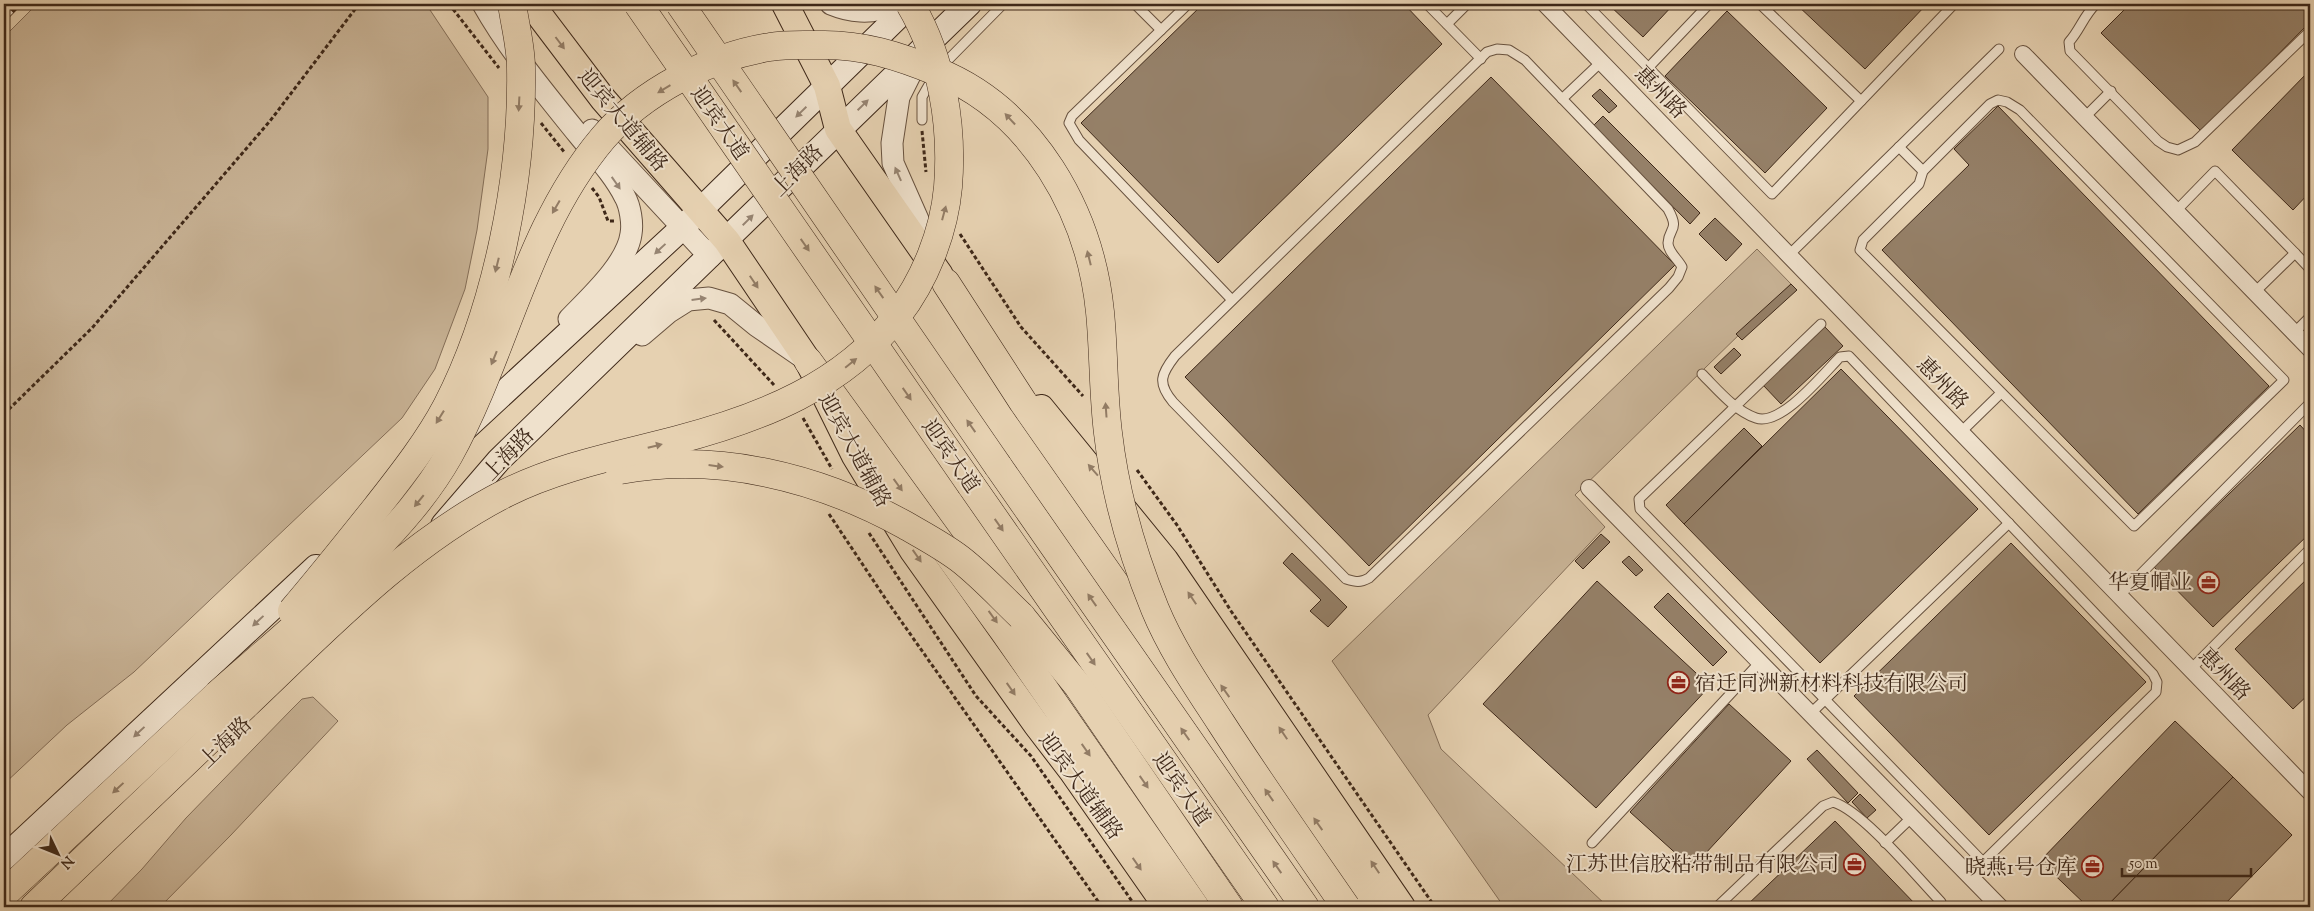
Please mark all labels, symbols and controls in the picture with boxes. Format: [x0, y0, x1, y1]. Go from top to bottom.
one-way arrow [555, 36, 566, 49]
street label: 惠州路 [1627, 60, 1692, 126]
street label: 迎宾大道辅路 [569, 63, 673, 179]
one-way arrow [732, 79, 742, 93]
street label: 迎宾大道 [682, 81, 755, 167]
one-way arrow [657, 85, 670, 94]
one-way arrow [515, 97, 523, 113]
one-way arrow [857, 99, 869, 111]
one-way arrow [796, 106, 808, 118]
one-way arrow [1004, 114, 1016, 126]
street label: 上海路 [766, 139, 831, 204]
one-way arrow [894, 167, 902, 181]
one-way arrow [611, 176, 621, 190]
one-way arrow [552, 200, 560, 215]
one-way arrow [940, 206, 948, 221]
one-way arrow [742, 214, 754, 226]
one-way arrow [800, 239, 810, 252]
one-way arrow [654, 243, 666, 255]
one-way arrow [1085, 251, 1093, 266]
one-way arrow [493, 258, 501, 273]
one-way arrow [749, 275, 759, 289]
one-way arrow [874, 285, 884, 299]
one-way arrow [691, 295, 707, 303]
one-way arrow [490, 350, 497, 365]
street label: 惠州路 [1909, 351, 1974, 417]
one-way arrow [844, 357, 857, 368]
one-way arrow [902, 387, 912, 400]
street label: 迎宾大道辅路 [810, 389, 897, 513]
one-way arrow [1102, 401, 1110, 417]
one-way arrow [436, 410, 445, 423]
street label: 迎宾大道 [913, 414, 986, 500]
one-way arrow [966, 419, 976, 433]
street label: 上海路 [477, 422, 542, 488]
one-way arrow [647, 442, 662, 450]
one-way arrow [709, 462, 725, 470]
one-way arrow [1087, 463, 1098, 476]
one-way arrow [893, 479, 903, 492]
one-way arrow [413, 494, 424, 507]
one-way arrow [994, 519, 1004, 532]
one-way arrow [912, 550, 922, 563]
place label: 华夏帽业 [2108, 569, 2192, 599]
office icon: 华夏帽业 [2196, 570, 2220, 594]
one-way arrow [1187, 592, 1197, 605]
one-way arrow [1087, 594, 1097, 607]
one-way arrow [988, 610, 999, 623]
one-way arrow [252, 615, 264, 627]
street label: 惠州路 [2191, 642, 2256, 708]
one-way arrow [1086, 652, 1096, 666]
place label: 宿迁同洲新材料科技有限公司 [1695, 670, 1968, 700]
office icon: 宿迁同洲新材料科技有限公司 [1667, 671, 1691, 695]
one-way arrow [1006, 682, 1016, 696]
one-way arrow [1220, 684, 1230, 698]
street label: 上海路 [193, 711, 259, 776]
one-way arrow [133, 726, 145, 738]
one-way arrow [1278, 726, 1288, 739]
street label: 迎宾大道辅路 [1030, 727, 1129, 847]
one-way arrow [1180, 727, 1190, 741]
one-way arrow [1081, 744, 1091, 757]
street label: 迎宾大道 [1144, 747, 1217, 833]
one-way arrow [1139, 775, 1149, 789]
one-way arrow [112, 782, 124, 794]
one-way arrow [1264, 788, 1274, 802]
one-way arrow [1313, 817, 1323, 831]
north arrow [32, 828, 82, 878]
scale bar [2122, 846, 2250, 878]
text: N [55, 851, 77, 872]
place label: 江苏世信胶粘带制品有限公司 [1566, 851, 1839, 881]
office icon: 江苏世信胶粘带制品有限公司 [1843, 852, 1867, 876]
place label: 晓燕1号仓库 [1965, 854, 2077, 884]
text: 50 m [2128, 854, 2158, 875]
office icon: 晓燕1号仓库 [2081, 855, 2105, 879]
one-way arrow [1132, 857, 1142, 870]
one-way arrow [1272, 860, 1282, 874]
one-way arrow [1370, 860, 1379, 874]

